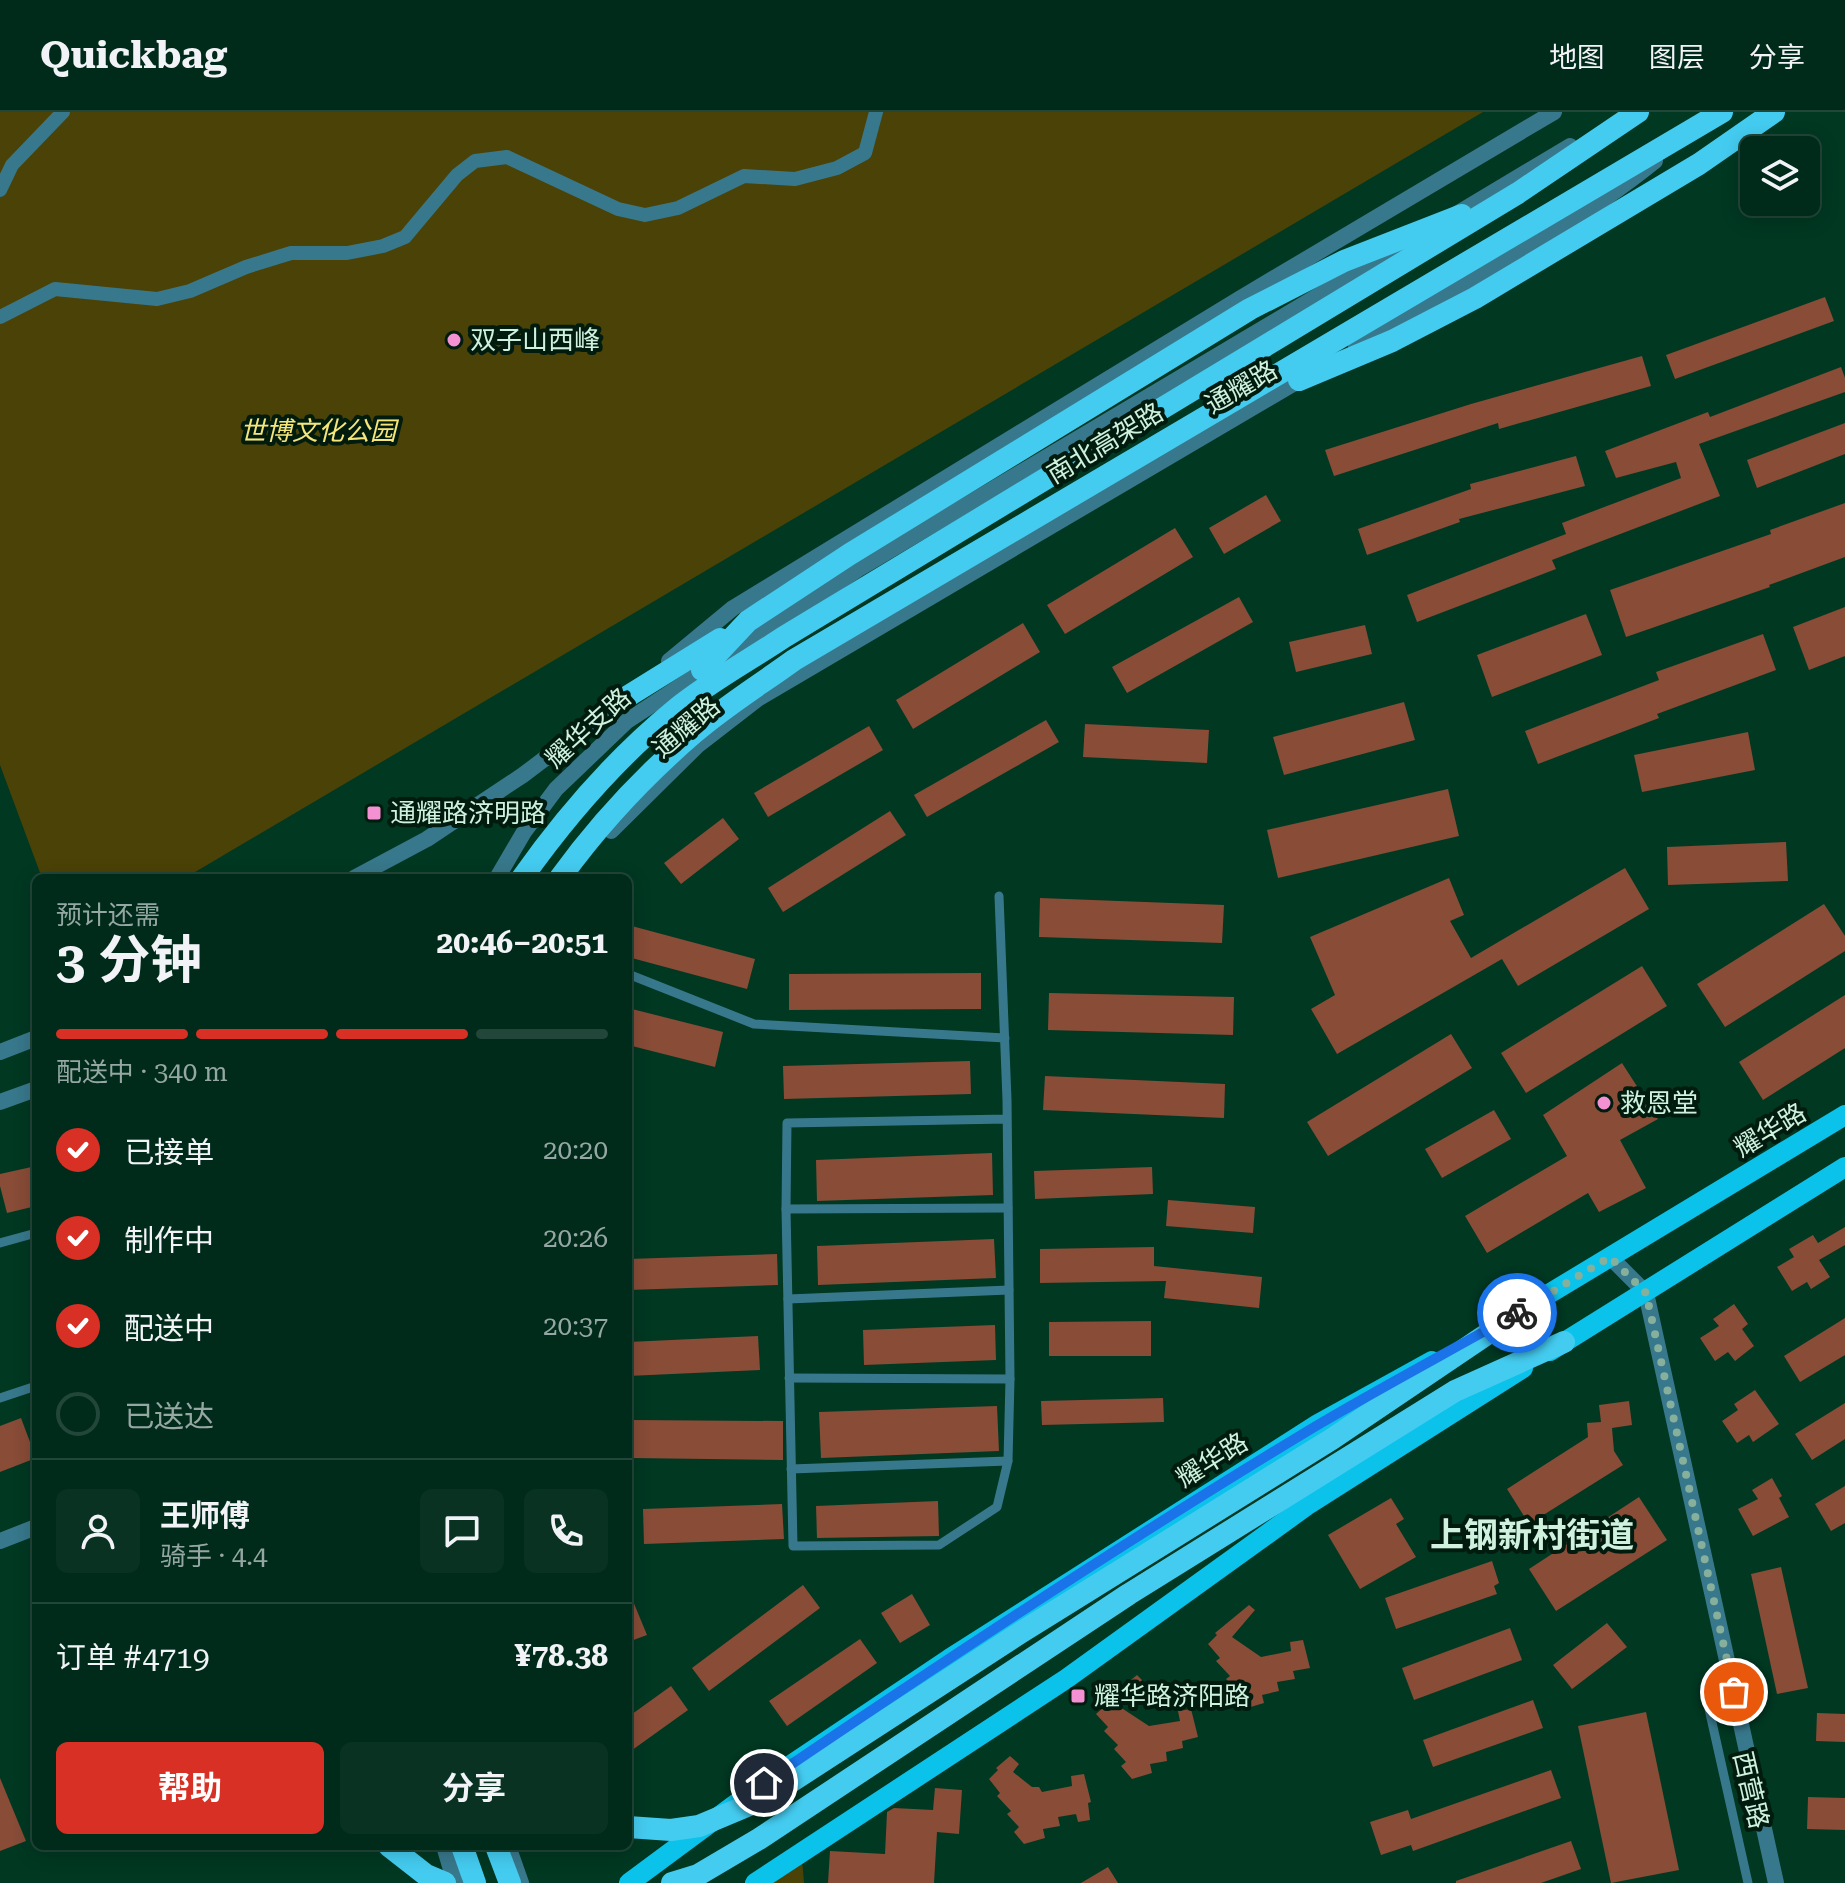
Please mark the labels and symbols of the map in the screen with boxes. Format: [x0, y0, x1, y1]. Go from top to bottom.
place label: 双子山西峰 [470, 325, 600, 355]
marker: 双子山西峰 [445, 331, 463, 349]
street label: 通耀路 [1200, 355, 1282, 419]
street label: 南北高架路 [1042, 397, 1168, 489]
park label: 世博文化公园 [240, 416, 400, 446]
street label: 耀华支路 [539, 682, 637, 774]
street label: 通耀路 [646, 690, 726, 764]
place label: 通耀路济明路 [390, 798, 546, 828]
marker: 通耀路济明路 [365, 804, 383, 822]
place label: 救恩堂 [1620, 1088, 1698, 1118]
marker: 救恩堂 [1595, 1094, 1613, 1112]
street label: 耀华路 [1729, 1097, 1811, 1163]
courier [1477, 1273, 1557, 1353]
street label: 耀华路 [1171, 1427, 1253, 1493]
district label: 上钢新村街道 [1430, 1515, 1634, 1555]
pin [1700, 1658, 1768, 1726]
place label: 耀华路济阳路 [1094, 1681, 1250, 1711]
marker: 耀华路济阳路 [1069, 1687, 1087, 1705]
pin [730, 1749, 798, 1817]
street label: 西营路 [1728, 1749, 1774, 1831]

